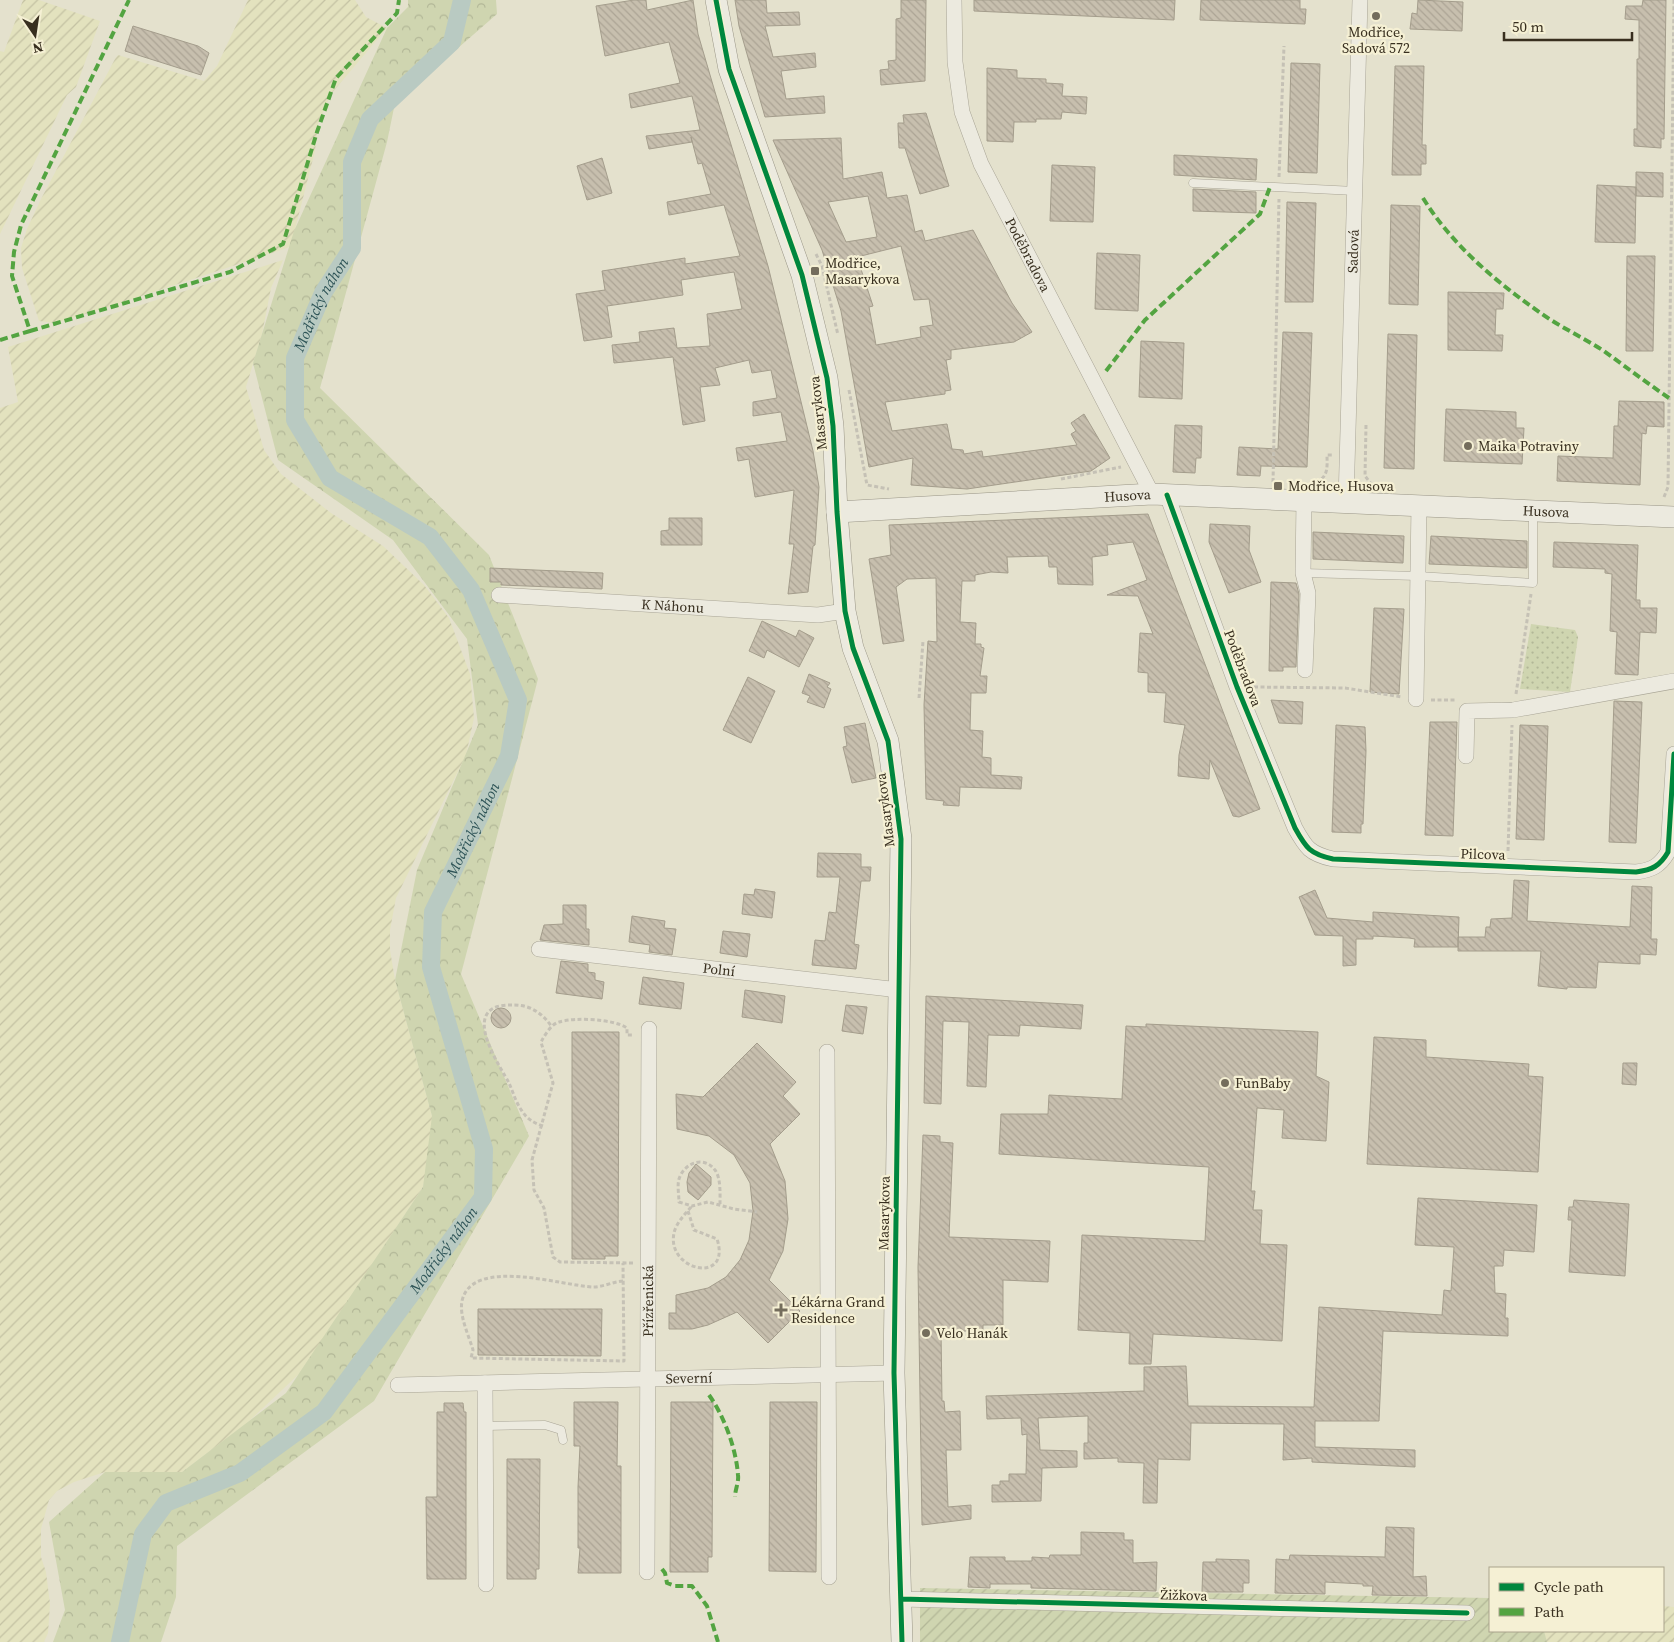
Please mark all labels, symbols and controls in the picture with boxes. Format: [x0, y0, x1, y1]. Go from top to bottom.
north arrow [10, 10, 60, 60]
marker: Modřice, Sadová 572 [1370, 10, 1382, 22]
scale bar [1504, 10, 1632, 42]
text: 50 m [1512, 16, 1544, 37]
place label: Modřice, Sadová 572 [1342, 22, 1410, 58]
text: N [31, 37, 45, 59]
street label: Poděbradova [1000, 214, 1056, 296]
street label: Sadová [1342, 228, 1364, 273]
water label: Modřický náhon [288, 253, 354, 355]
place label: Modřice, Masarykova [825, 253, 900, 289]
marker: Modřice, Masarykova [809, 265, 821, 277]
street label: Masarykova [804, 374, 832, 451]
place label: Maika Potraviny [1478, 436, 1580, 456]
marker: Maika Potraviny [1462, 440, 1474, 452]
place label: Modřice, Husova [1288, 476, 1395, 496]
marker: Modřice, Husova [1272, 480, 1284, 492]
street label: Husova [1104, 484, 1152, 507]
street label: Husova [1522, 500, 1571, 522]
street label: K Náhonu [641, 594, 705, 618]
street label: Poděbradova [1219, 627, 1267, 710]
street label: Masarykova [870, 771, 899, 848]
water label: Modřický náhon [440, 778, 505, 882]
street label: Pilcova [1460, 843, 1507, 865]
street label: Polní [702, 958, 736, 981]
place label: FunBaby [1235, 1073, 1291, 1093]
marker: FunBaby [1219, 1077, 1231, 1089]
street label: Masarykova [873, 1175, 895, 1250]
water label: Modřický náhon [404, 1202, 483, 1298]
street label: Přízřenická [638, 1264, 658, 1337]
place label: Lékárna Grand Residence [791, 1292, 885, 1328]
marker: Lékárna Grand Residence [775, 1304, 787, 1316]
place label: Velo Hanák [936, 1323, 1008, 1343]
marker: Velo Hanák [920, 1327, 932, 1339]
street label: Severní [665, 1367, 713, 1389]
legend [1489, 1567, 1664, 1632]
text: Cycle path [1534, 1576, 1604, 1597]
street label: Žižkova [1160, 1584, 1209, 1606]
text: Path [1534, 1601, 1564, 1622]

